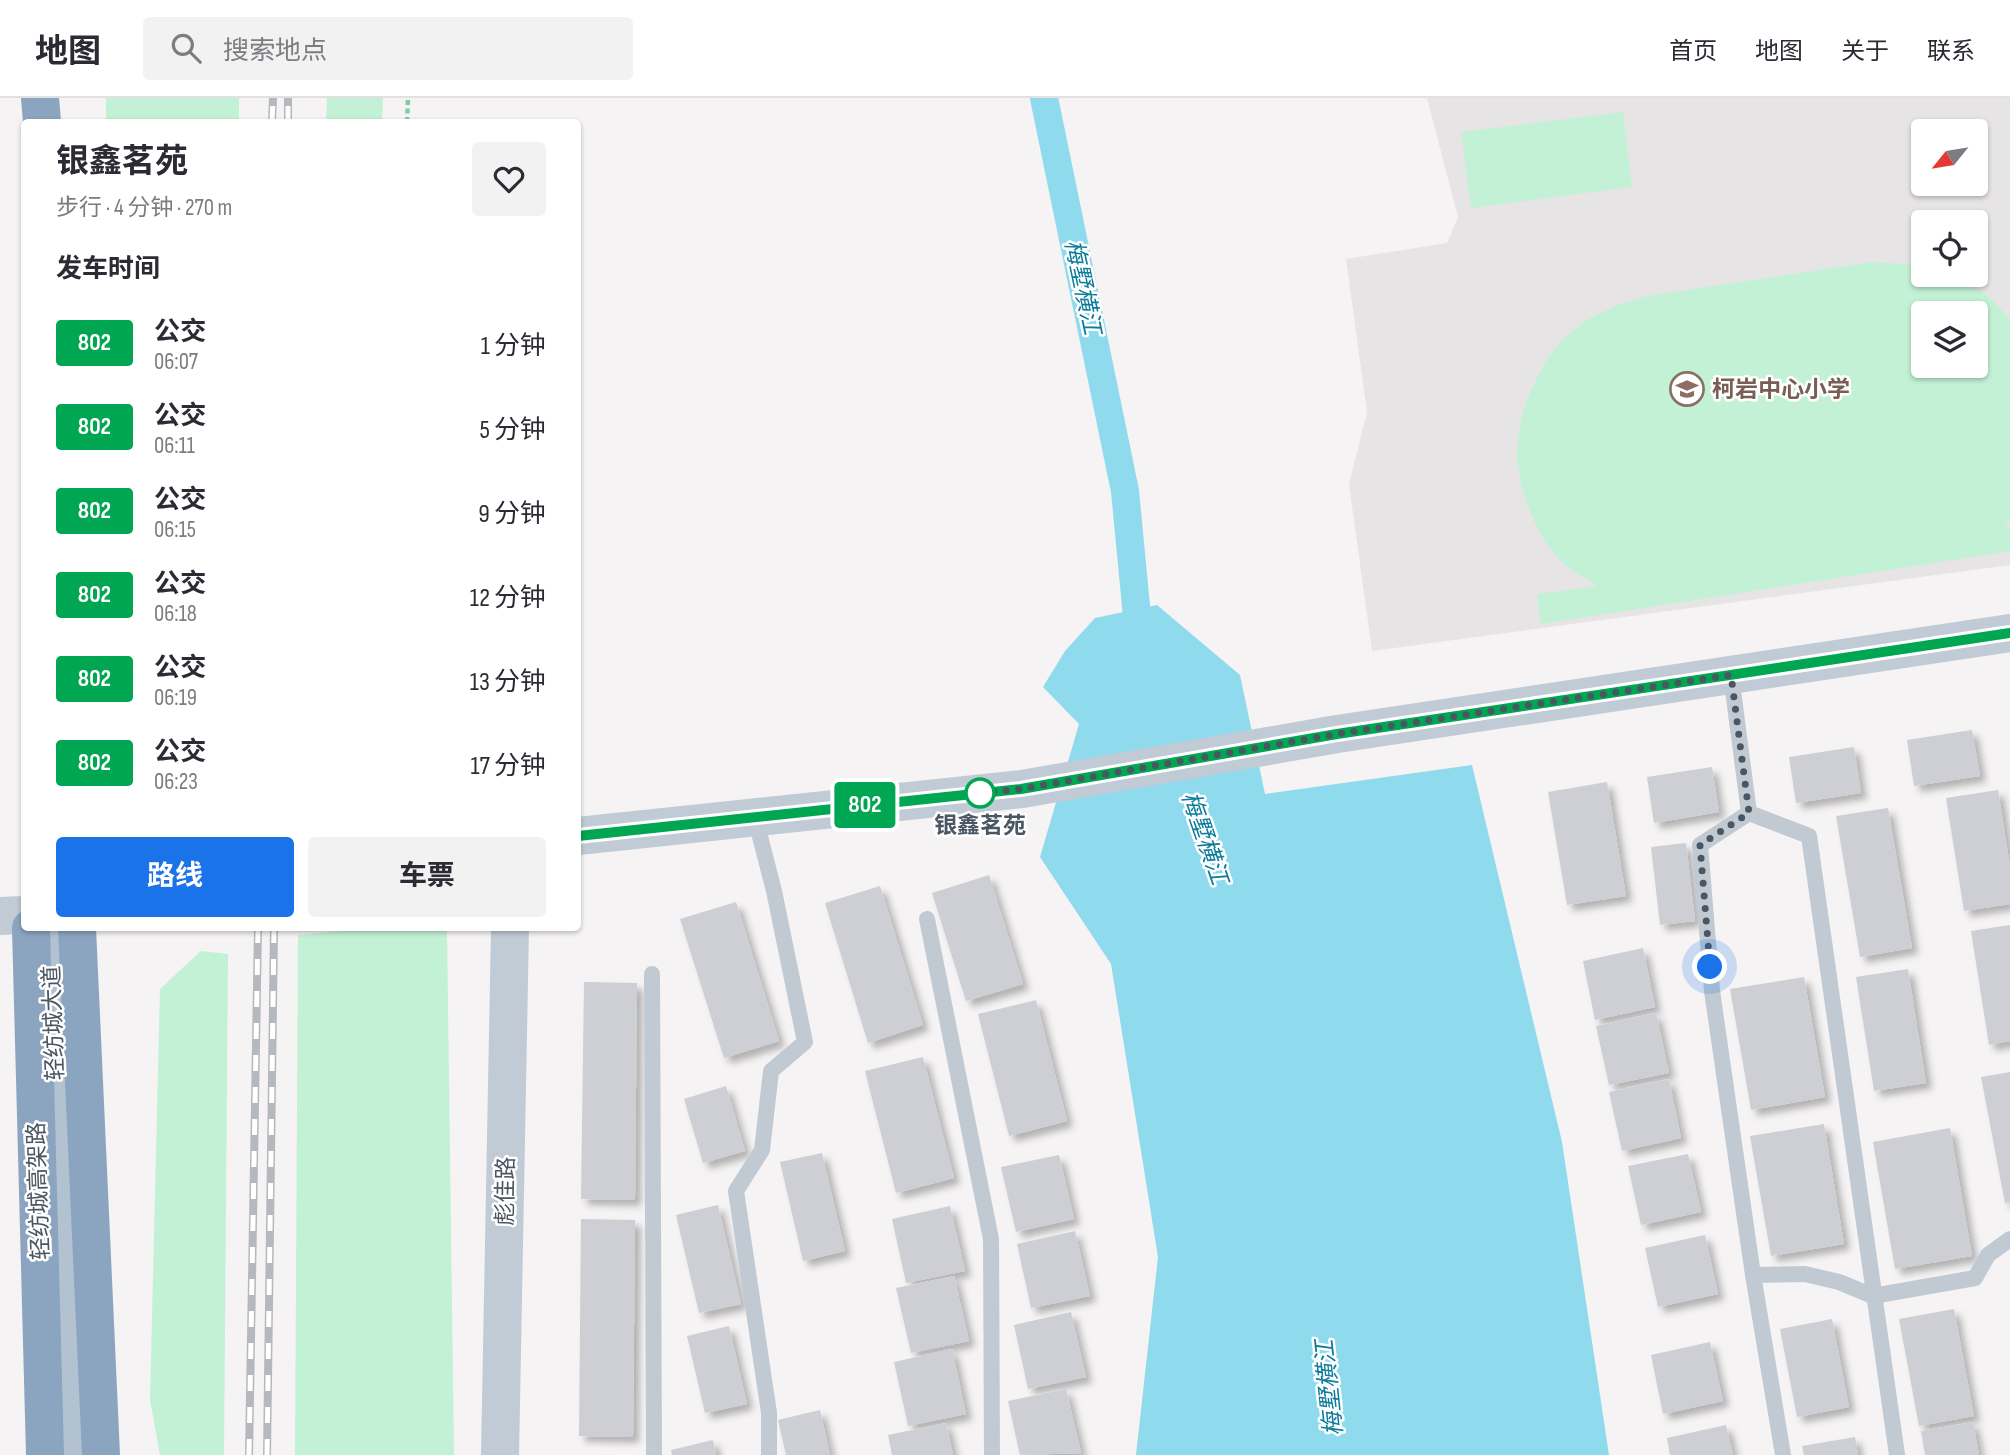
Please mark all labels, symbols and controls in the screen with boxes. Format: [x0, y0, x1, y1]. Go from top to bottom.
search box [143, 17, 633, 80]
icon: search [167, 29, 205, 67]
text: 地图 [35, 32, 101, 72]
text: 搜索地点 [223, 36, 327, 67]
text: 首页 [1669, 37, 1717, 66]
text: 地图 [1755, 37, 1803, 66]
text: 关于 [1841, 37, 1889, 66]
text: 联系 [1927, 37, 1975, 66]
north arrow [1911, 119, 1988, 196]
map controls [1911, 119, 1988, 378]
text: 银鑫茗苑 [56, 142, 188, 182]
button: heart [472, 142, 546, 216]
text: 步行 · 4 分钟 · 270 m [56, 194, 232, 222]
button: locate [1911, 210, 1988, 287]
water label: 梅墅横江 [1058, 237, 1107, 340]
text: 发车时间 [56, 254, 160, 285]
button: layers [1911, 301, 1988, 378]
text: 公交 [154, 317, 206, 348]
text: 802 [78, 328, 111, 357]
text: 1 分钟 [481, 331, 546, 362]
text: 06:07 [154, 348, 198, 376]
school or university icon: 柯岩中心小学 [1668, 370, 1706, 408]
place label: 柯岩中心小学 [1712, 376, 1850, 404]
text: 公交 [154, 401, 206, 432]
text: 802 [78, 412, 111, 441]
text: 5 分钟 [479, 415, 546, 446]
text: 06:11 [154, 432, 195, 460]
text: 公交 [154, 485, 206, 516]
text: 802 [78, 496, 111, 525]
text: 9 分钟 [478, 499, 546, 530]
text: 06:15 [154, 516, 196, 544]
text: 公交 [154, 569, 206, 600]
text: 802 [78, 580, 111, 609]
text: 12 分钟 [470, 583, 546, 614]
text: 06:18 [154, 600, 197, 628]
text: 公交 [154, 653, 206, 684]
text: 802 [78, 664, 111, 693]
text: 13 分钟 [470, 667, 546, 698]
text: 06:19 [154, 684, 197, 712]
text: 公交 [154, 737, 206, 768]
text: 802 [78, 748, 111, 777]
text: 17 分钟 [470, 751, 546, 782]
text: 06:23 [154, 768, 198, 796]
marker: 银鑫茗苑 [965, 778, 995, 808]
line badge: 802 [825, 782, 905, 828]
water label: 梅墅横江 [1175, 788, 1235, 891]
text: 802 [848, 790, 882, 819]
place label: 银鑫茗苑 [934, 812, 1026, 840]
button: 路线 [56, 837, 294, 917]
button: 车票 [308, 837, 546, 917]
your location [1692, 949, 1727, 984]
street label: 轻纺城大道 [38, 965, 70, 1081]
street label: 轻纺城高架路 [23, 1122, 55, 1260]
street label: 彪佳路 [491, 1156, 521, 1226]
water label: 梅墅横江 [1310, 1336, 1349, 1437]

